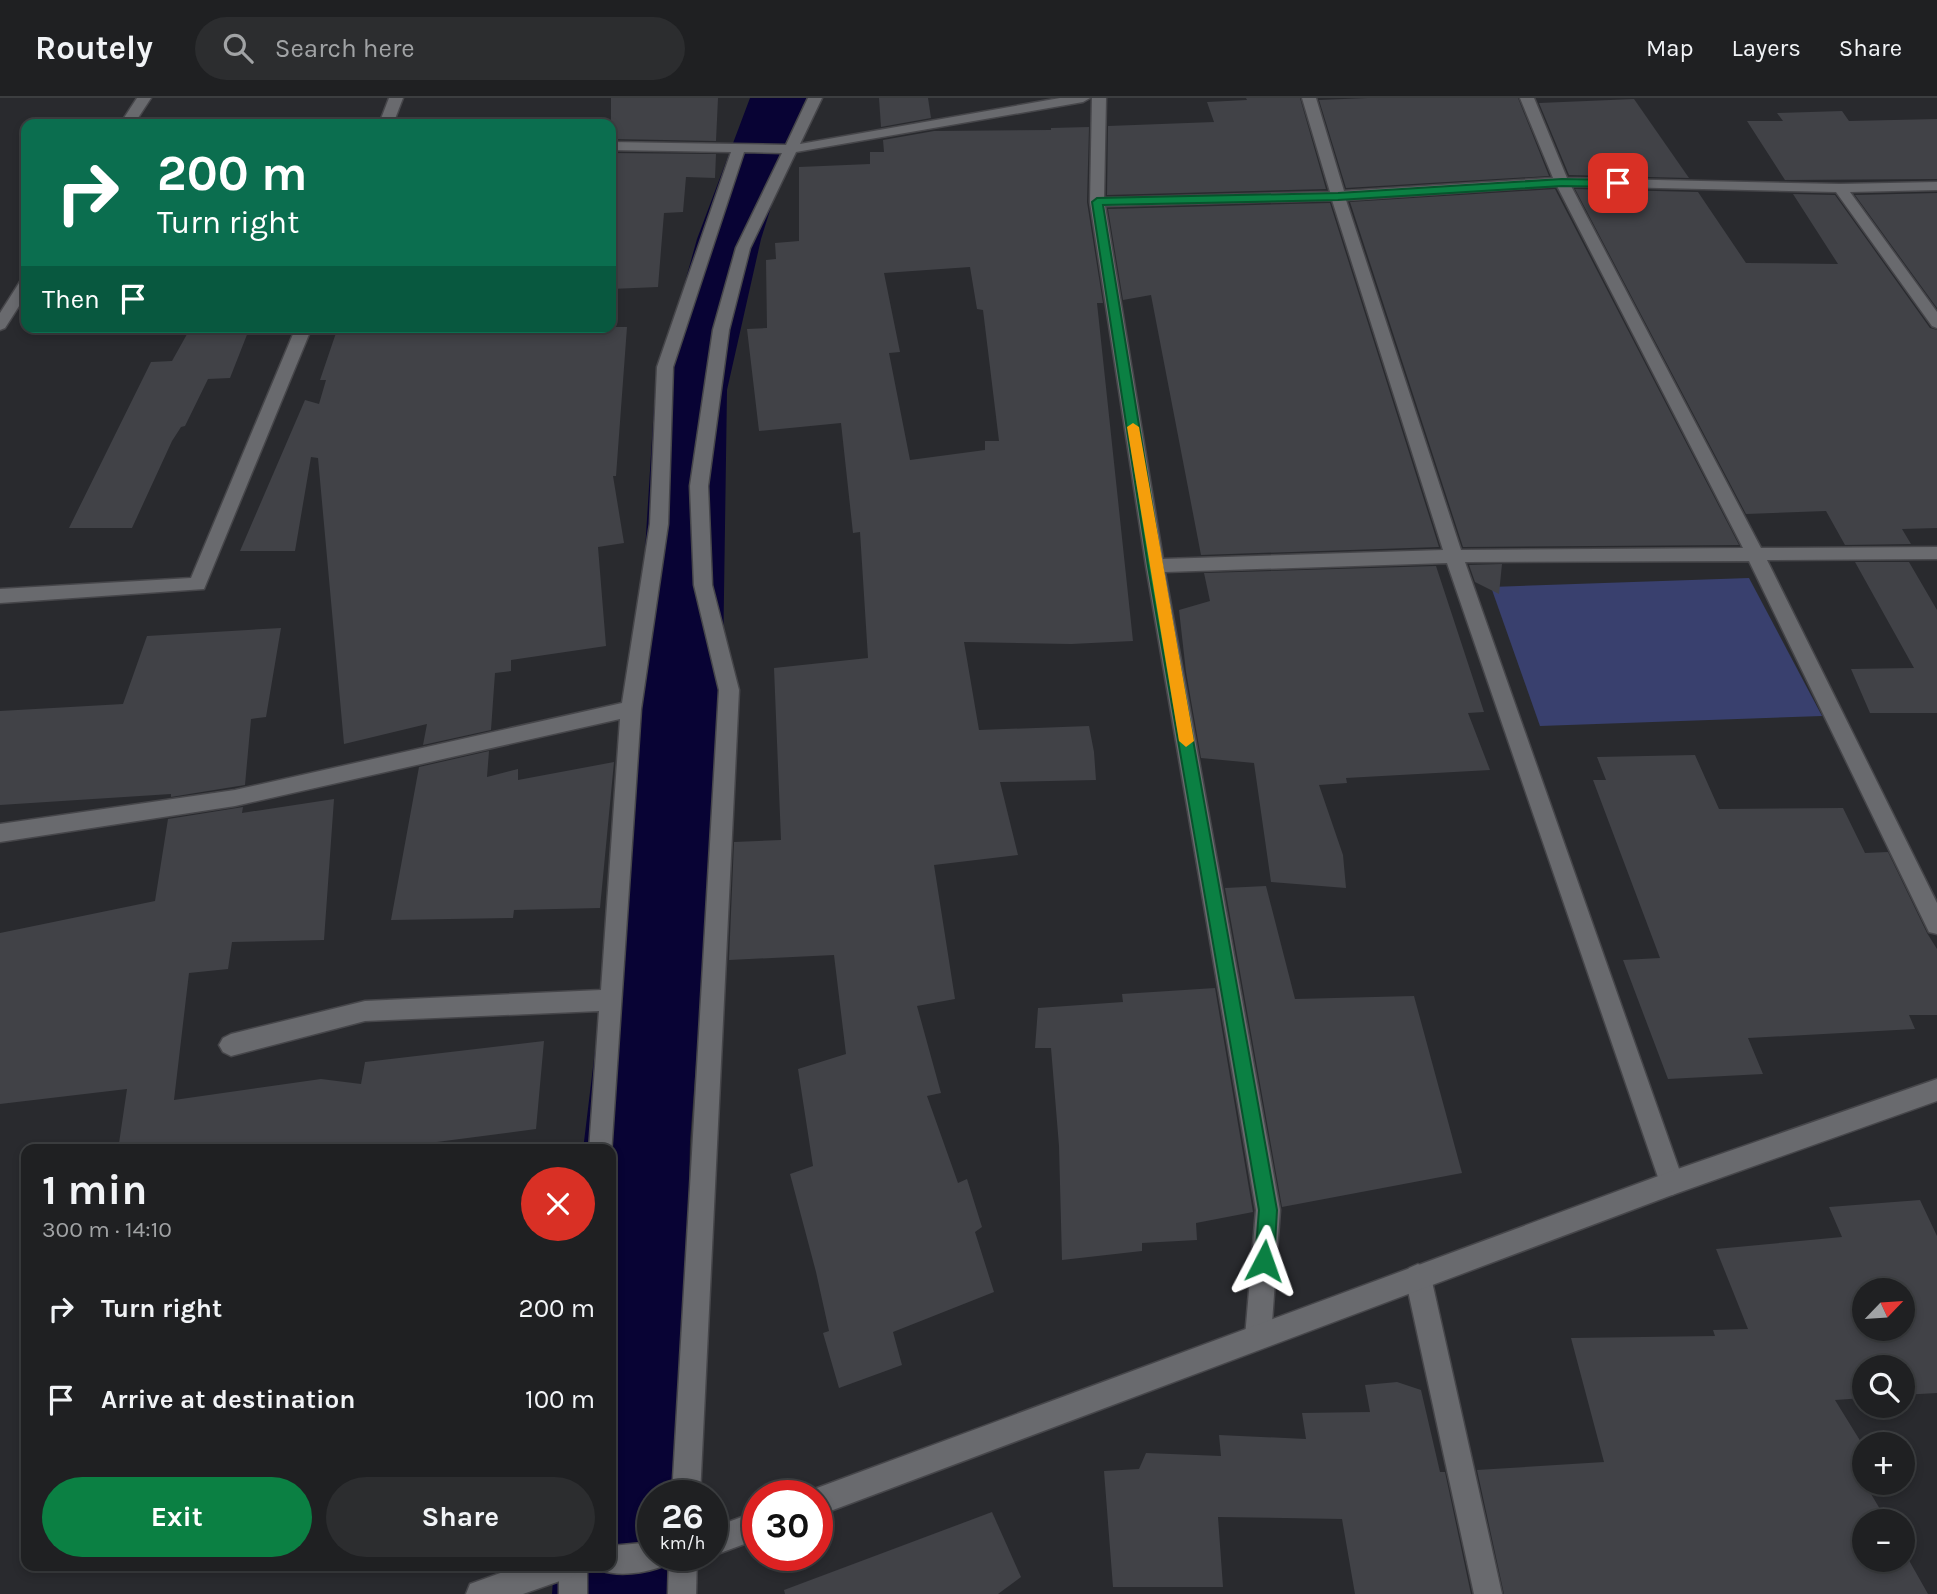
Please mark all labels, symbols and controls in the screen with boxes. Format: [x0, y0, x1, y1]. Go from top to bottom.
search box [195, 17, 685, 80]
text: Routely [35, 29, 153, 67]
icon: search [219, 29, 257, 67]
text: Search here [275, 33, 415, 64]
text: Map [1646, 34, 1694, 62]
text: Layers [1732, 34, 1801, 62]
text: Share [1839, 34, 1902, 62]
text: 200 m [157, 145, 308, 202]
icon: right [42, 147, 133, 238]
pin [1588, 153, 1648, 213]
icon: arrive [1599, 164, 1637, 202]
text: Turn right [157, 204, 299, 241]
icon: arrive [114, 280, 152, 318]
text: Then [42, 284, 100, 315]
text: 1 min [42, 1165, 147, 1215]
button: close [521, 1167, 595, 1241]
text: 300 m · 14:10 [42, 1216, 172, 1243]
position arrow [1227, 1224, 1301, 1298]
north arrow [1852, 1278, 1914, 1340]
map controls [1852, 1278, 1915, 1572]
icon: right [42, 1290, 80, 1328]
text: Turn right [101, 1293, 222, 1324]
text: 200 m [519, 1293, 595, 1324]
button: search [1852, 1355, 1915, 1418]
icon: arrive [42, 1381, 80, 1419]
text: Arrive at destination [101, 1384, 355, 1415]
text: 100 m [525, 1384, 595, 1415]
button: + [1852, 1432, 1915, 1495]
button: Exit [42, 1477, 312, 1557]
button: Share [326, 1477, 595, 1557]
speed limit sign: 30 [742, 1480, 833, 1571]
text: 26 [661, 1496, 704, 1537]
button: − [1852, 1509, 1915, 1572]
text: km/h [660, 1532, 705, 1554]

